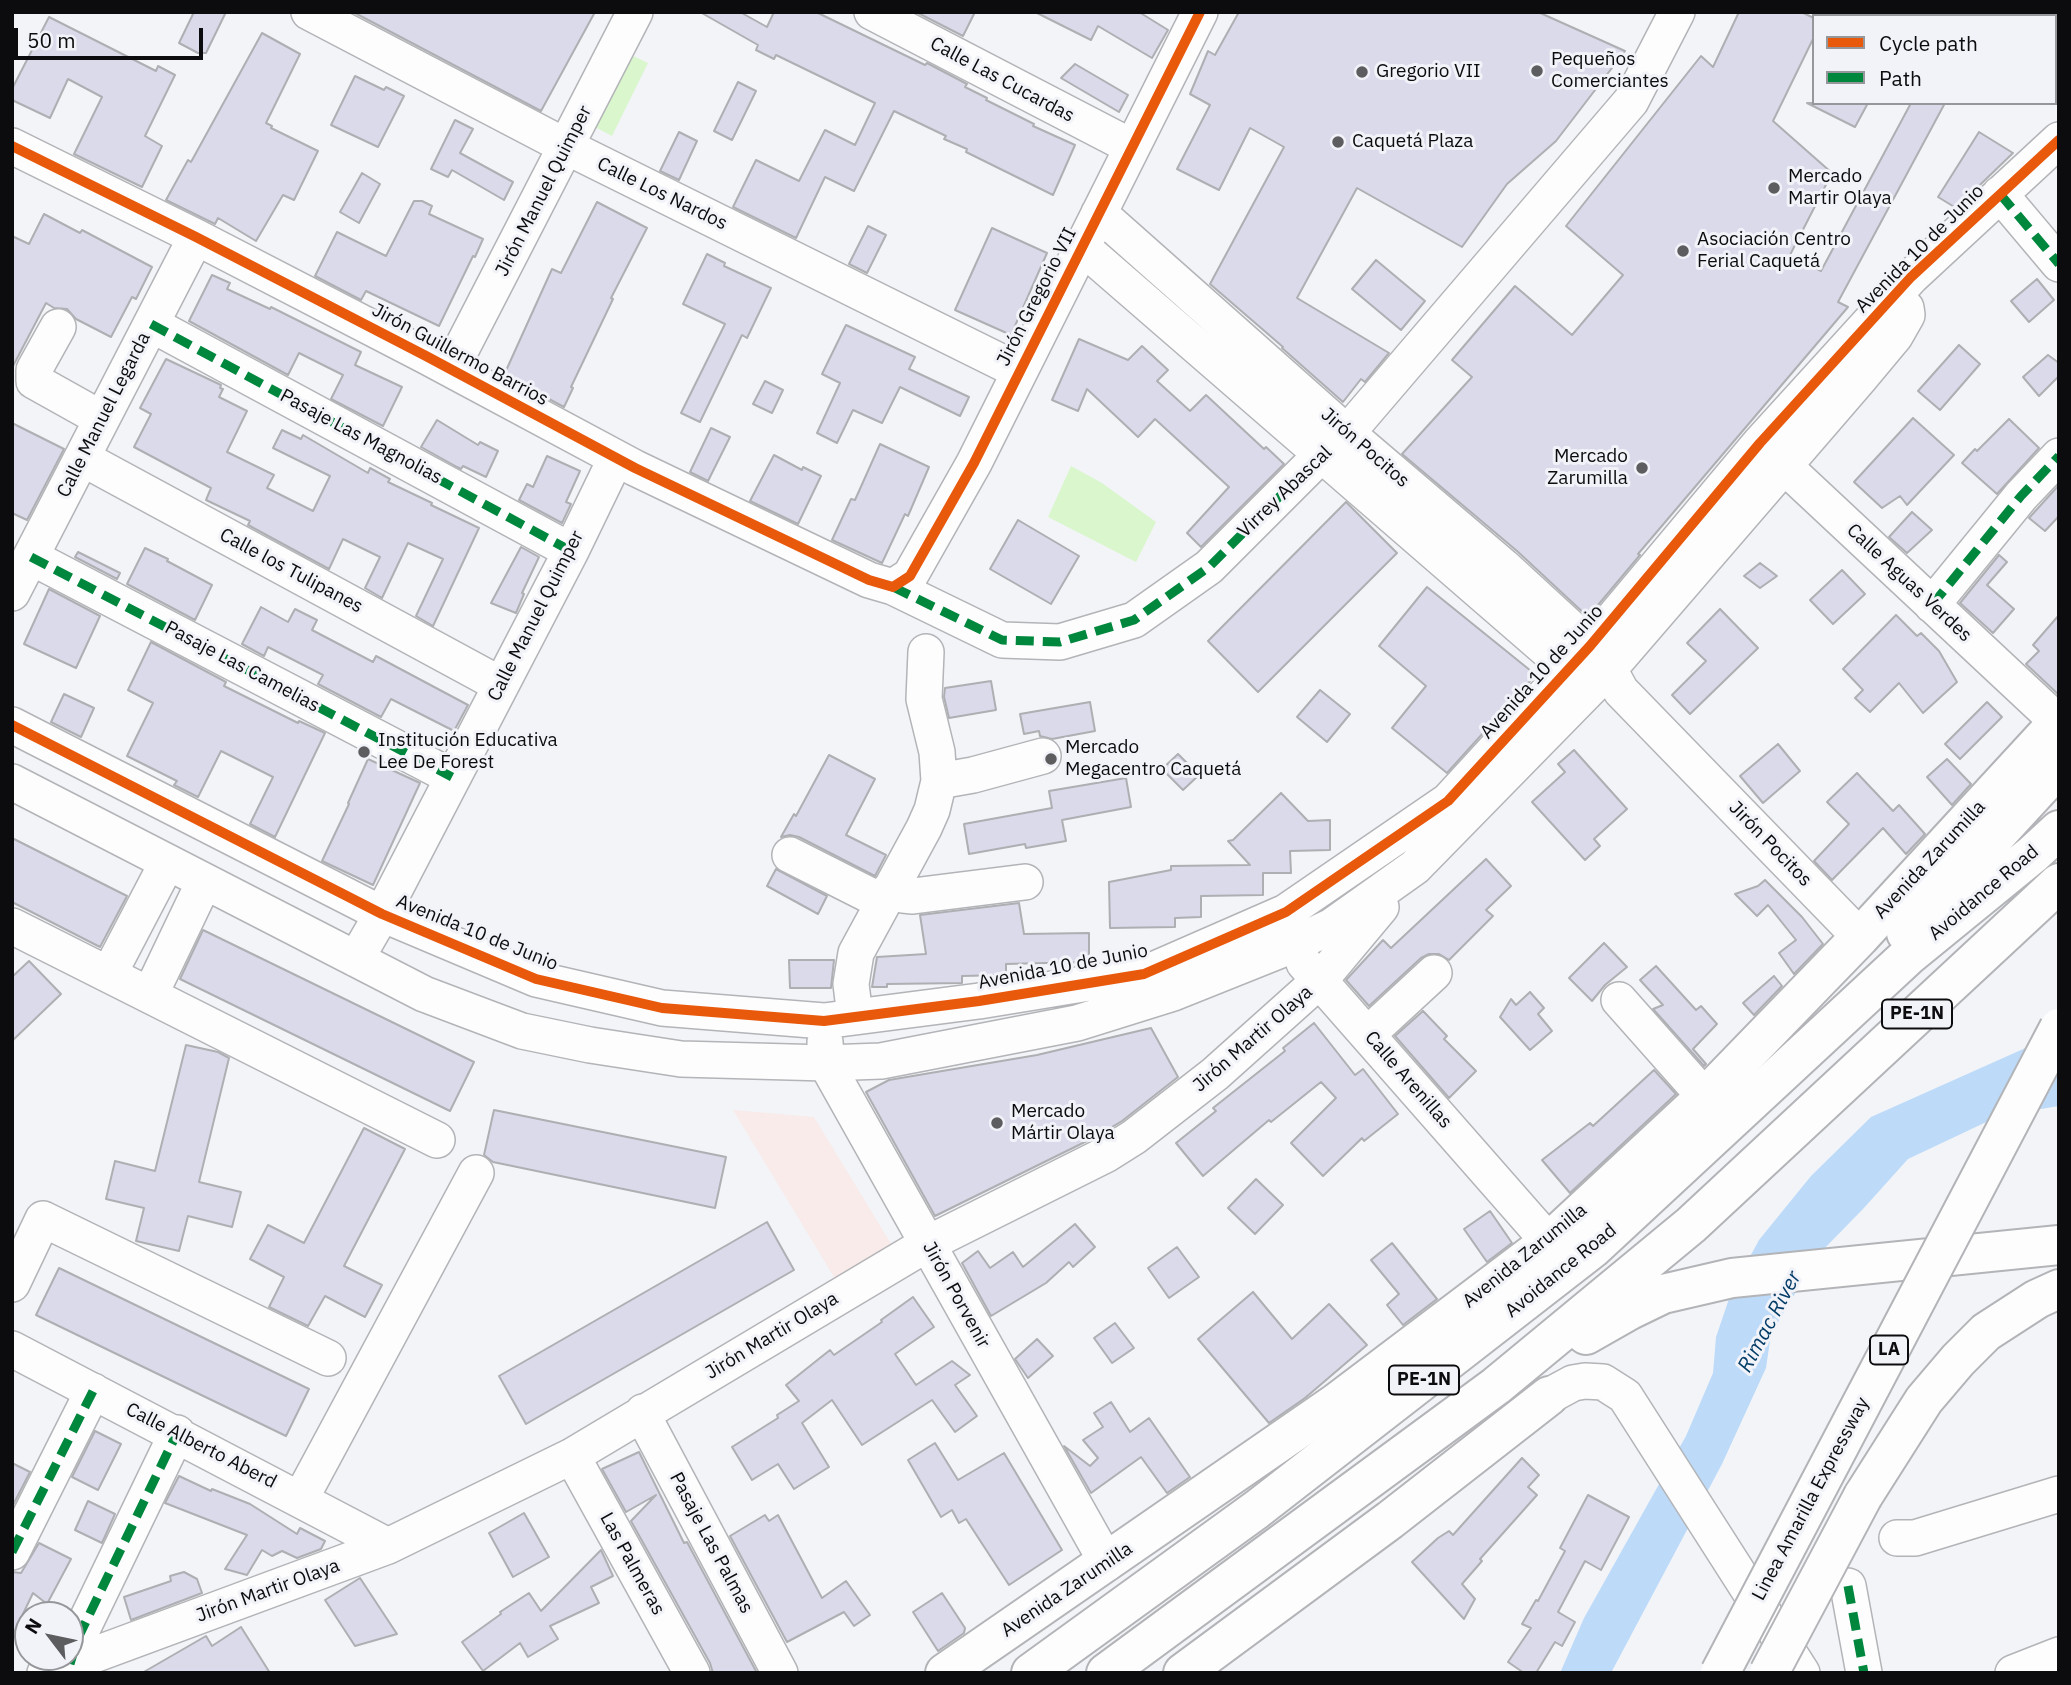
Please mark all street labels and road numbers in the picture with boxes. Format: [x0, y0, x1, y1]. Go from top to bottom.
street label: Calle Las Cucardas [926, 32, 1078, 128]
street label: Jirón Manuel Quimper [491, 102, 597, 280]
street label: Calle Los Nardos [593, 153, 731, 235]
street label: Avenida 10 de Junio [1851, 180, 1989, 318]
street label: Jirón Gregorio VII [992, 224, 1082, 370]
street label: Jirón Guillermo Barrios [368, 299, 552, 411]
street label: Calle Manuel Legarda [52, 329, 156, 501]
street label: Pasaje Las Magnolias [276, 385, 446, 489]
street label: Jirón Pocitos [1316, 403, 1414, 493]
street label: Virrey Abascal [1233, 441, 1337, 543]
street label: Calle Aguas Verdes [1842, 519, 1976, 647]
street label: Calle los Tulipanes [215, 524, 367, 618]
street label: Calle Manuel Quimper [483, 527, 589, 705]
street label: Avenida 10 de Junio [1476, 600, 1608, 744]
street label: Pasaje Las Camelias [161, 617, 323, 717]
street label: Avenida Zarumilla [1869, 796, 1991, 924]
street label: Jirón Pocitos [1724, 797, 1816, 891]
street label: Avoidance Road [1924, 840, 2044, 946]
street label: Avenida 10 de Junio [393, 890, 561, 976]
street label: Avenida 10 de Junio [976, 939, 1150, 995]
street label: Jirón Martir Olaya [1189, 981, 1317, 1097]
road number: PE-1N [1882, 1000, 1952, 1028]
street label: Calle Arenillas [1359, 1027, 1457, 1133]
street label: Avenida Zarumilla [1458, 1199, 1592, 1313]
street label: Avoidance Road [1501, 1219, 1621, 1323]
street label: Jirón Porvenir [917, 1238, 995, 1352]
street label: Jirón Martir Olaya [702, 1287, 842, 1385]
road number: LA [1870, 1336, 1908, 1364]
road number: PE-1N [1389, 1366, 1459, 1394]
street label: Linea Amarilla Expressway [1748, 1394, 1874, 1604]
street label: Calle Alberto Aberd [122, 1398, 280, 1494]
street label: Pasaje Las Palmas [664, 1469, 758, 1617]
street label: Las Palmeras [595, 1509, 669, 1619]
street label: Avenida Zarumilla [997, 1538, 1137, 1642]
street label: Jirón Martir Olaya [193, 1555, 343, 1627]

